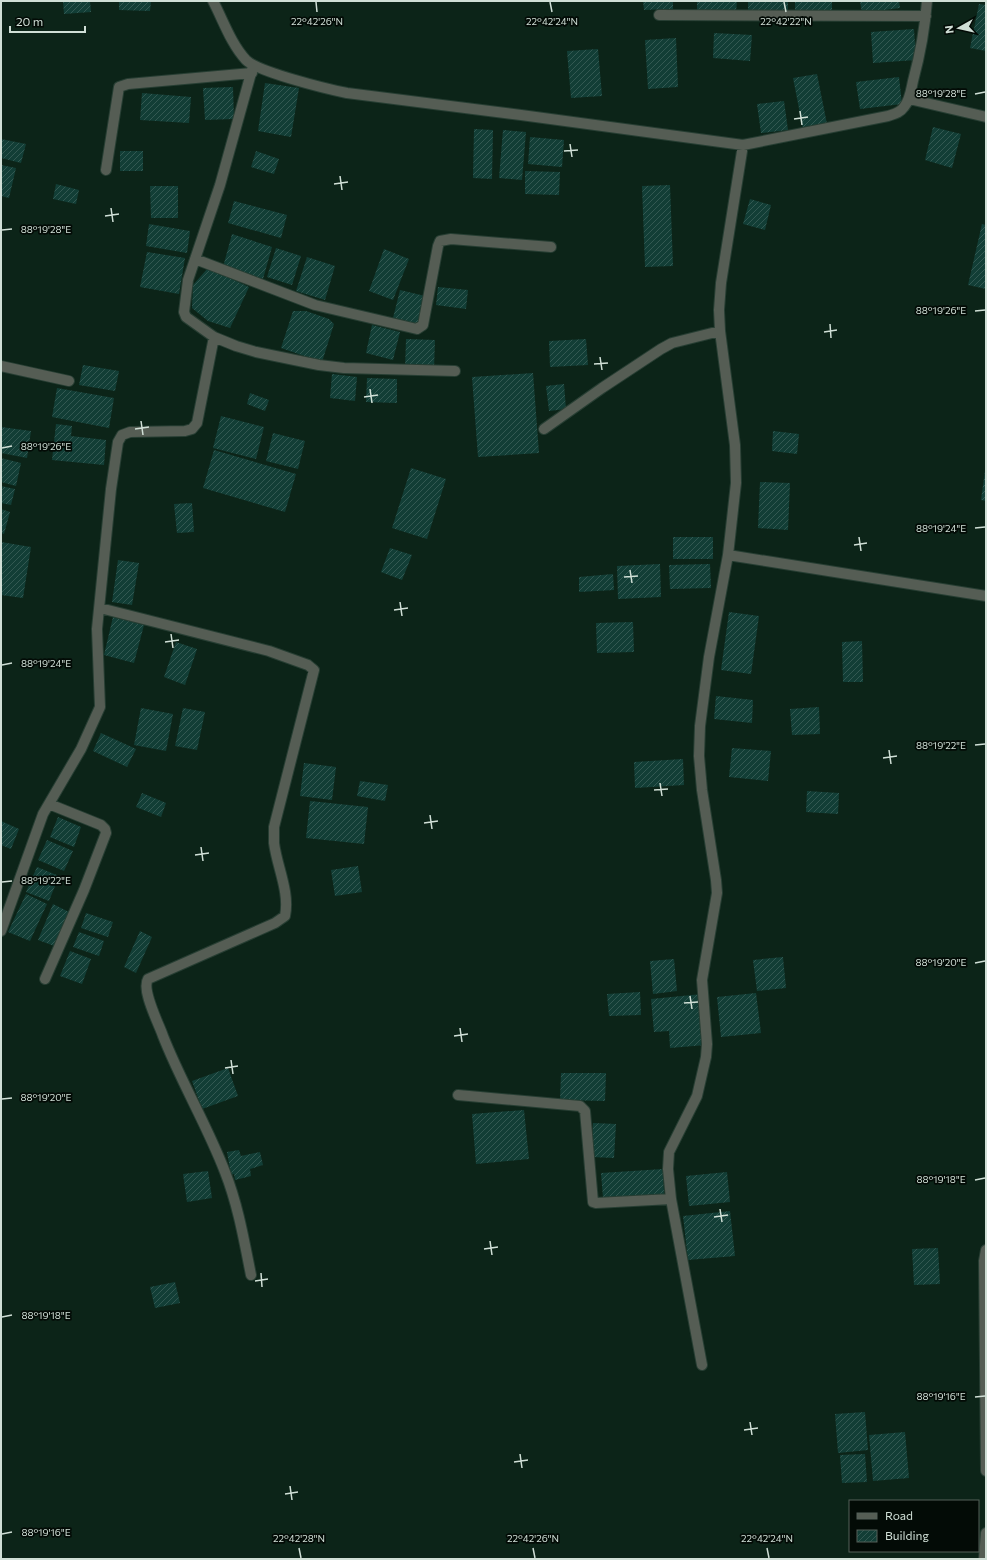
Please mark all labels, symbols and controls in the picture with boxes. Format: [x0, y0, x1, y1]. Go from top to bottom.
scale bar [10, 8, 85, 34]
north arrow [939, 8, 979, 48]
text: 20 m [16, 14, 43, 28]
text: 22°42'26"N [291, 15, 343, 27]
text: 22°42'24"N [526, 15, 578, 27]
text: 22°42'22"N [760, 15, 812, 27]
text: N [942, 24, 956, 34]
text: 88°19'28"E [916, 87, 966, 99]
text: 88°19'28"E [21, 223, 71, 235]
text: 88°19'26"E [916, 304, 966, 316]
text: 88°19'26"E [21, 440, 71, 452]
text: 88°19'24"E [916, 522, 966, 534]
text: 88°19'24"E [21, 657, 71, 669]
text: 88°19'22"E [916, 739, 966, 751]
text: 88°19'22"E [21, 874, 71, 886]
text: 88°19'20"E [916, 956, 967, 968]
text: 88°19'20"E [21, 1091, 72, 1103]
text: 88°19'18"E [916, 1173, 966, 1185]
text: 88°19'18"E [21, 1309, 71, 1321]
text: 88°19'16"E [916, 1390, 966, 1402]
legend [849, 1500, 979, 1552]
text: Road [885, 1508, 913, 1522]
text: 88°19'16"E [21, 1526, 71, 1538]
text: Building [885, 1528, 929, 1542]
text: 22°42'28"N [273, 1532, 325, 1544]
text: 22°42'26"N [507, 1532, 559, 1544]
text: 22°42'24"N [741, 1532, 793, 1544]

